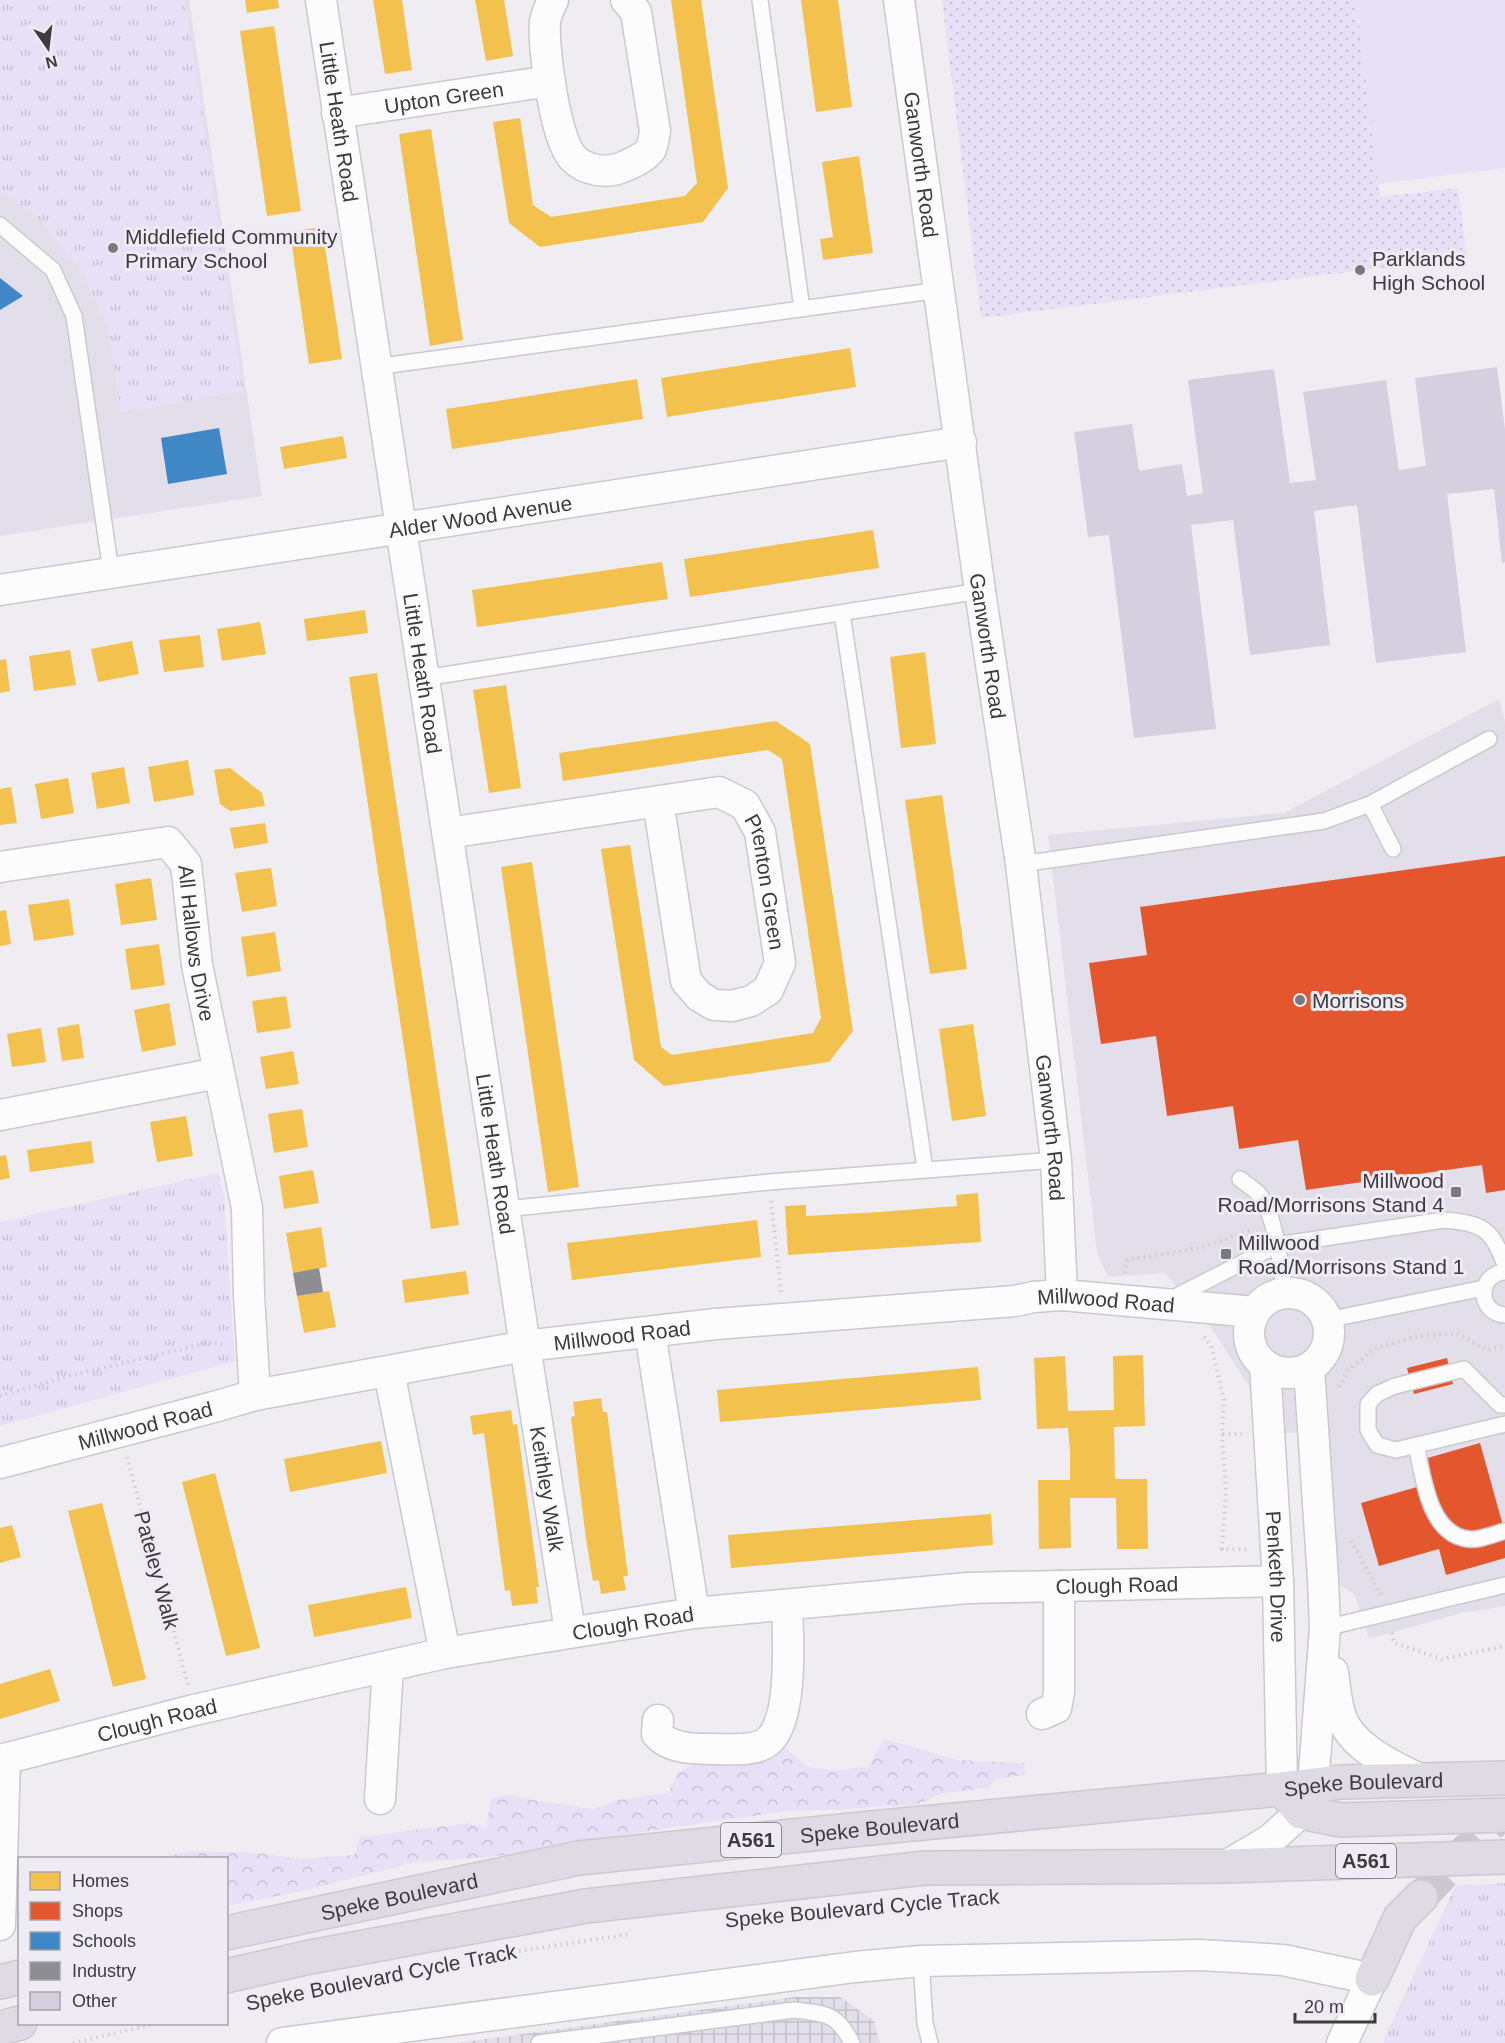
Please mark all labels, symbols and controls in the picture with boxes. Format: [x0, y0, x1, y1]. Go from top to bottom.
north arrow [18, 18, 78, 78]
street label: Little Heath Road [316, 40, 363, 204]
text: N [44, 52, 59, 72]
street label: Upton Green [383, 77, 505, 117]
street label: Ganworth Road [900, 90, 943, 239]
place label: Middlefield Community Primary School [125, 225, 338, 272]
marker: Middlefield Community Primary School [106, 241, 120, 255]
place label: Parklands High School [1372, 247, 1485, 294]
marker: Parklands High School [1353, 263, 1367, 277]
street label: Alder Wood Avenue [387, 491, 574, 541]
street label: Ganworth Road [966, 571, 1011, 720]
street label: Little Heath Road [400, 591, 447, 755]
street label: Prenton Green [741, 810, 789, 951]
street label: All Hallows Drive [175, 864, 220, 1023]
place label: Morrisons [1312, 989, 1404, 1012]
marker: Morrisons [1293, 993, 1307, 1007]
street label: Ganworth Road [1032, 1053, 1069, 1201]
street label: Little Heath Road [472, 1072, 519, 1236]
place label: Millwood Road/Morrisons Stand 4 [1218, 1169, 1444, 1216]
marker: Millwood Road/Morrisons Stand 4 [1449, 1185, 1463, 1199]
place label: Millwood Road/Morrisons Stand 1 [1238, 1231, 1464, 1278]
marker: Millwood Road/Morrisons Stand 1 [1219, 1247, 1233, 1261]
street label: Millwood Road [1036, 1283, 1175, 1316]
street label: Millwood Road [552, 1316, 692, 1354]
street label: Millwood Road [76, 1396, 215, 1454]
street label: Keithley Walk [526, 1425, 569, 1554]
street label: Pateley Walk [130, 1508, 184, 1632]
street label: Penketh Drive [1262, 1510, 1291, 1643]
street label: Clough Road [1055, 1572, 1178, 1598]
street label: Clough Road [570, 1602, 695, 1644]
street label: Clough Road [95, 1694, 219, 1746]
street label: Speke Boulevard [1282, 1768, 1444, 1800]
street label: Speke Boulevard [799, 1808, 960, 1847]
road number: A561 [721, 1823, 781, 1857]
road number: A561 [1336, 1844, 1396, 1878]
legend [18, 1857, 228, 2025]
street label: Speke Boulevard [318, 1868, 480, 1924]
text: Homes [72, 1871, 129, 1891]
street label: Speke Boulevard Cycle Track [724, 1884, 1001, 1931]
text: Shops [72, 1901, 123, 1921]
text: Schools [72, 1931, 136, 1951]
street label: Speke Boulevard Cycle Track [244, 1939, 519, 2015]
text: Industry [72, 1961, 136, 1981]
scale bar [1295, 1986, 1374, 2024]
text: Other [72, 1991, 117, 2011]
text: 20 m [1304, 1997, 1344, 2017]

